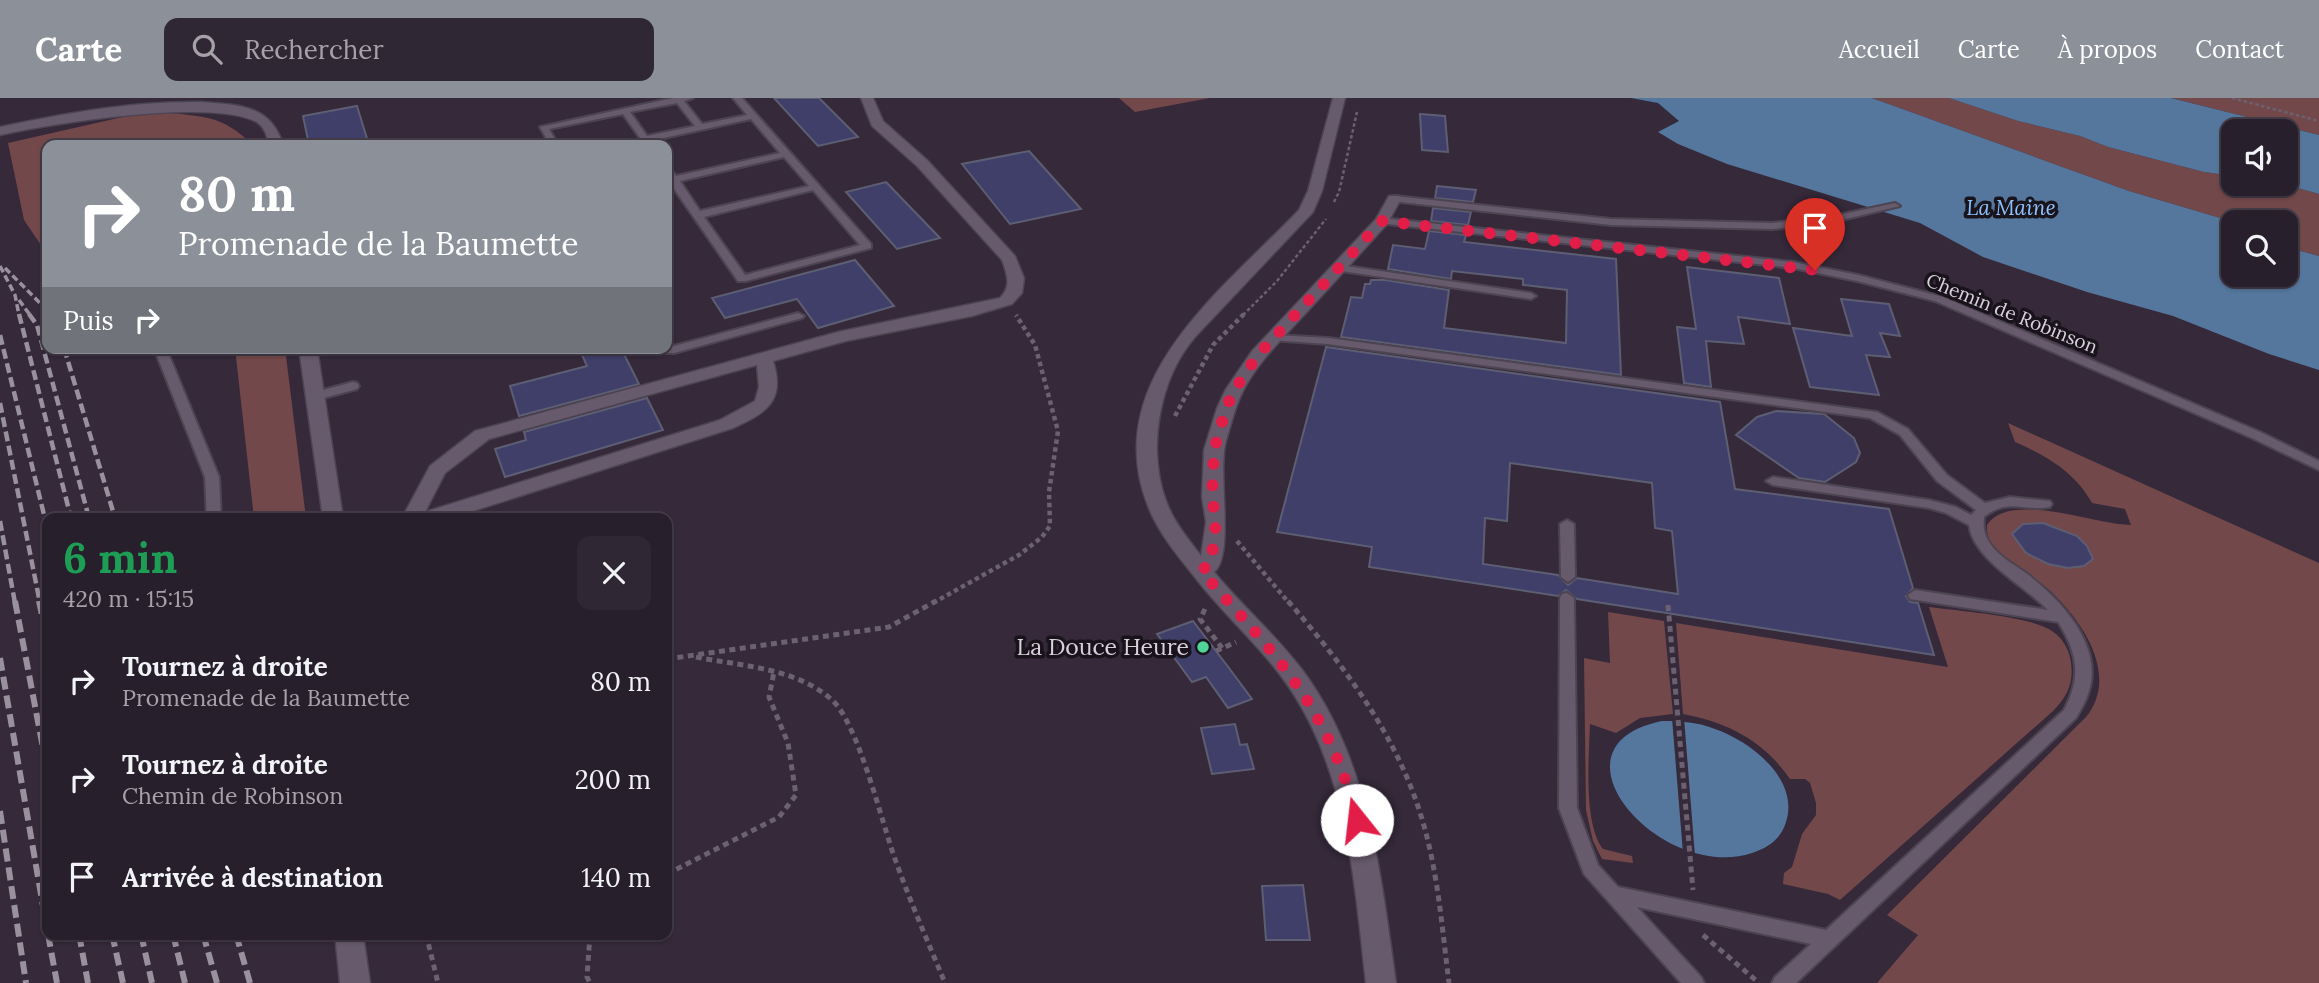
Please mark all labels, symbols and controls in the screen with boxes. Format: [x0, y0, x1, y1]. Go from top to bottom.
search box [164, 18, 654, 81]
text: Carte [35, 28, 122, 70]
icon: search [188, 30, 226, 68]
text: Rechercher [244, 33, 384, 66]
text: Accueil [1839, 34, 1920, 65]
text: Carte [1958, 34, 2020, 65]
text: À propos [2058, 34, 2157, 65]
text: Contact [2195, 34, 2284, 65]
map controls [2221, 119, 2298, 287]
button: sound [2221, 119, 2298, 196]
text: 80 m [178, 162, 295, 224]
icon: right [63, 168, 154, 259]
water label: La Maine [1966, 194, 2056, 221]
pin [1785, 198, 1845, 270]
icon: arrive [1796, 209, 1834, 247]
button: search [2221, 210, 2298, 287]
text: Promenade de la Baumette [178, 223, 579, 264]
street label: Chemin de Robinson [1923, 268, 2101, 358]
icon: right [128, 301, 166, 339]
text: Puis [63, 304, 114, 337]
text: 6 min [63, 531, 177, 585]
button: close [577, 536, 651, 610]
text: 420 m · 15:15 [63, 584, 194, 613]
place label: La Douce Heure [1016, 632, 1189, 661]
marker: La Douce Heure [1195, 639, 1211, 655]
text: Tournez à droite [122, 650, 328, 683]
icon: right [63, 662, 101, 700]
text: 80 m [590, 665, 651, 698]
text: Promenade de la Baumette [122, 683, 410, 712]
text: Tournez à droite [122, 748, 328, 781]
icon: right [63, 760, 101, 798]
text: 200 m [575, 763, 651, 796]
text: Chemin de Robinson [122, 781, 343, 810]
position arrow [1320, 783, 1394, 857]
icon: arrive [63, 858, 101, 896]
text: Arrivée à destination [122, 861, 383, 894]
text: 140 m [581, 861, 651, 894]

